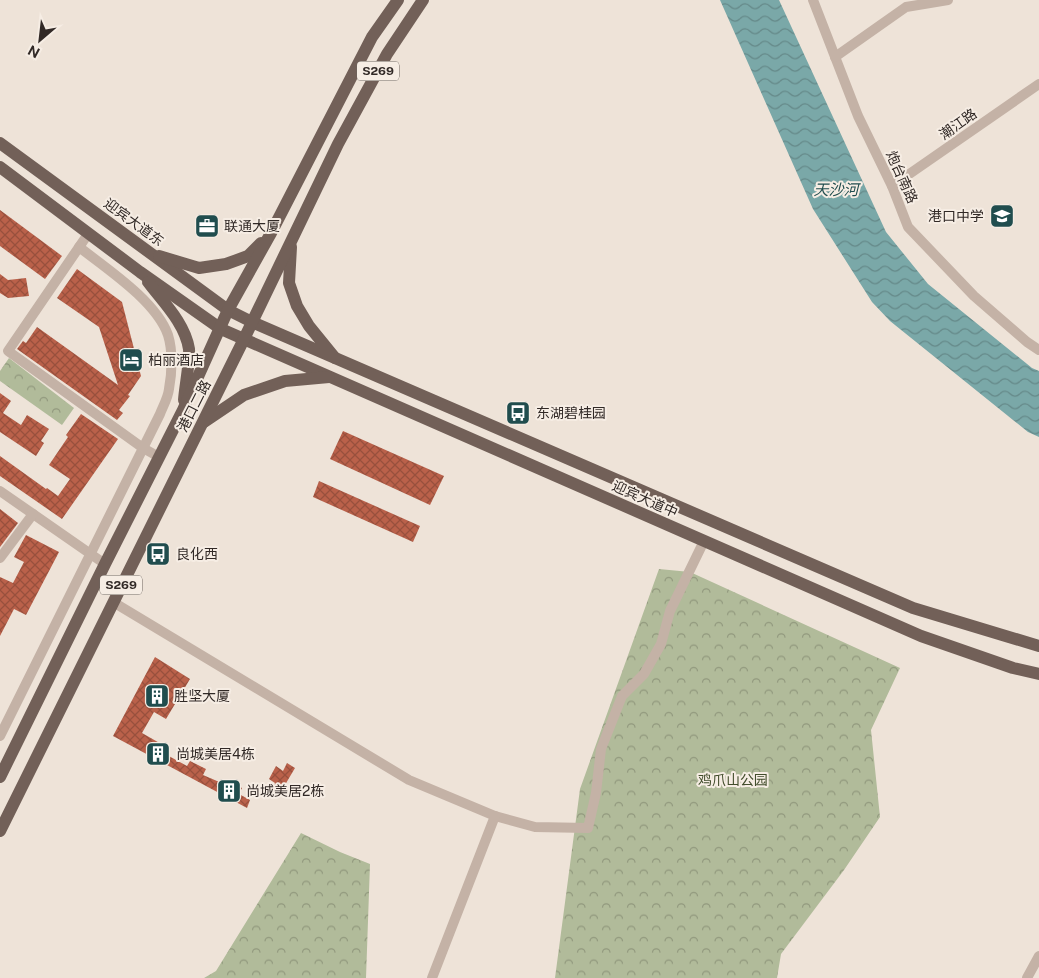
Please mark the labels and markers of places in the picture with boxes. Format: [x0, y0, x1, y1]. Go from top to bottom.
school or university icon: 港口中学 [989, 203, 1015, 229]
place label: 港口中学 [928, 208, 984, 224]
office icon: 联通大厦 [194, 213, 220, 239]
place label: 联通大厦 [224, 218, 280, 234]
hotel icon: 柏丽酒店 [118, 347, 144, 373]
place label: 柏丽酒店 [148, 352, 204, 368]
bus stop icon: 东湖碧桂园 [505, 400, 531, 426]
place label: 东湖碧桂园 [536, 405, 606, 421]
bus stop icon: 良化西 [145, 541, 171, 567]
place label: 良化西 [176, 546, 218, 562]
building icon: 胜坚大厦 [144, 683, 170, 709]
place label: 胜坚大厦 [174, 688, 230, 704]
building icon: 尚城美居4栋 [145, 741, 171, 767]
place label: 尚城美居4栋 [176, 746, 255, 762]
building icon: 尚城美居2栋 [216, 778, 242, 804]
place label: 尚城美居2栋 [246, 783, 324, 799]

